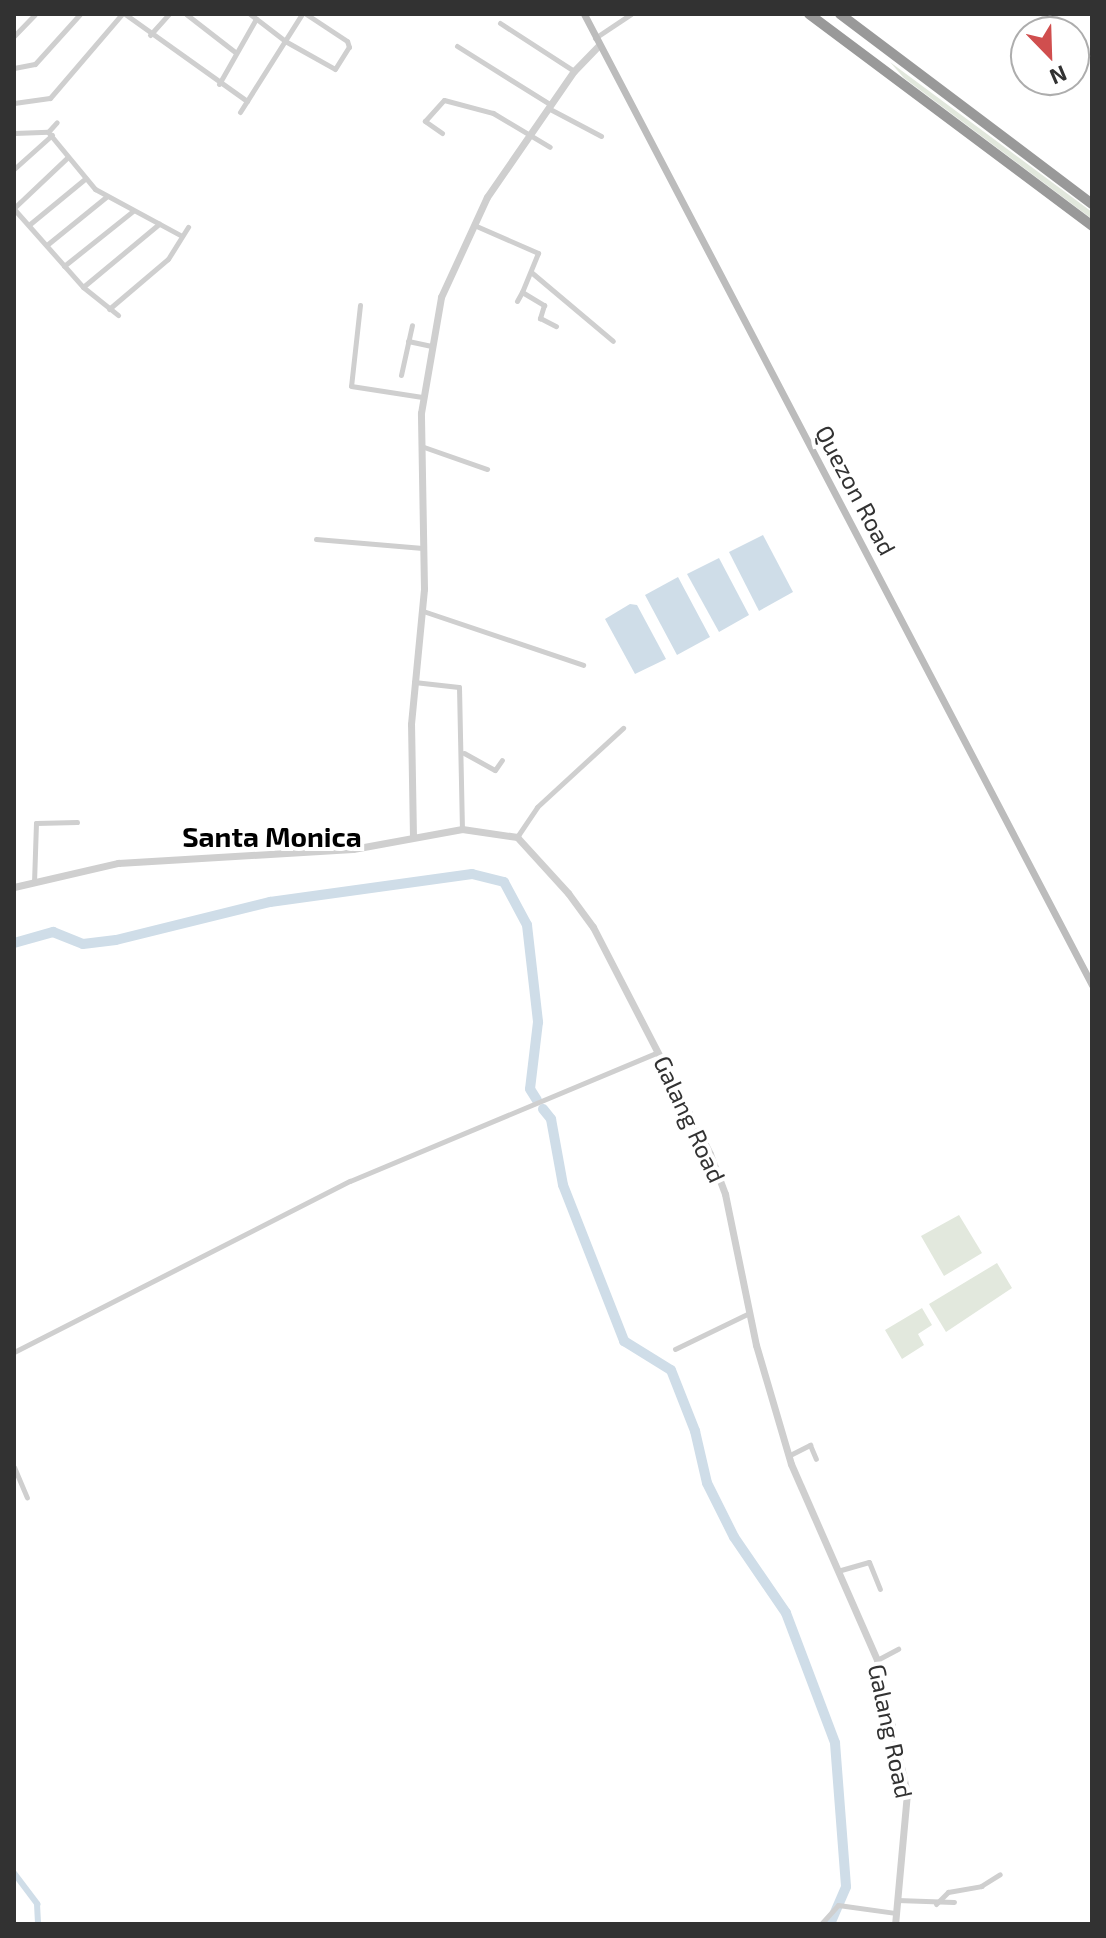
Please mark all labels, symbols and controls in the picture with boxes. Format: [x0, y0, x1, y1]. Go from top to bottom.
north arrow [1010, 16, 1090, 96]
text: N [1046, 61, 1071, 91]
street label: Quezon Road [810, 420, 902, 560]
district label: Santa Monica [182, 819, 362, 853]
street label: Galang Road [648, 1051, 732, 1187]
street label: Galang Road [863, 1661, 919, 1801]

